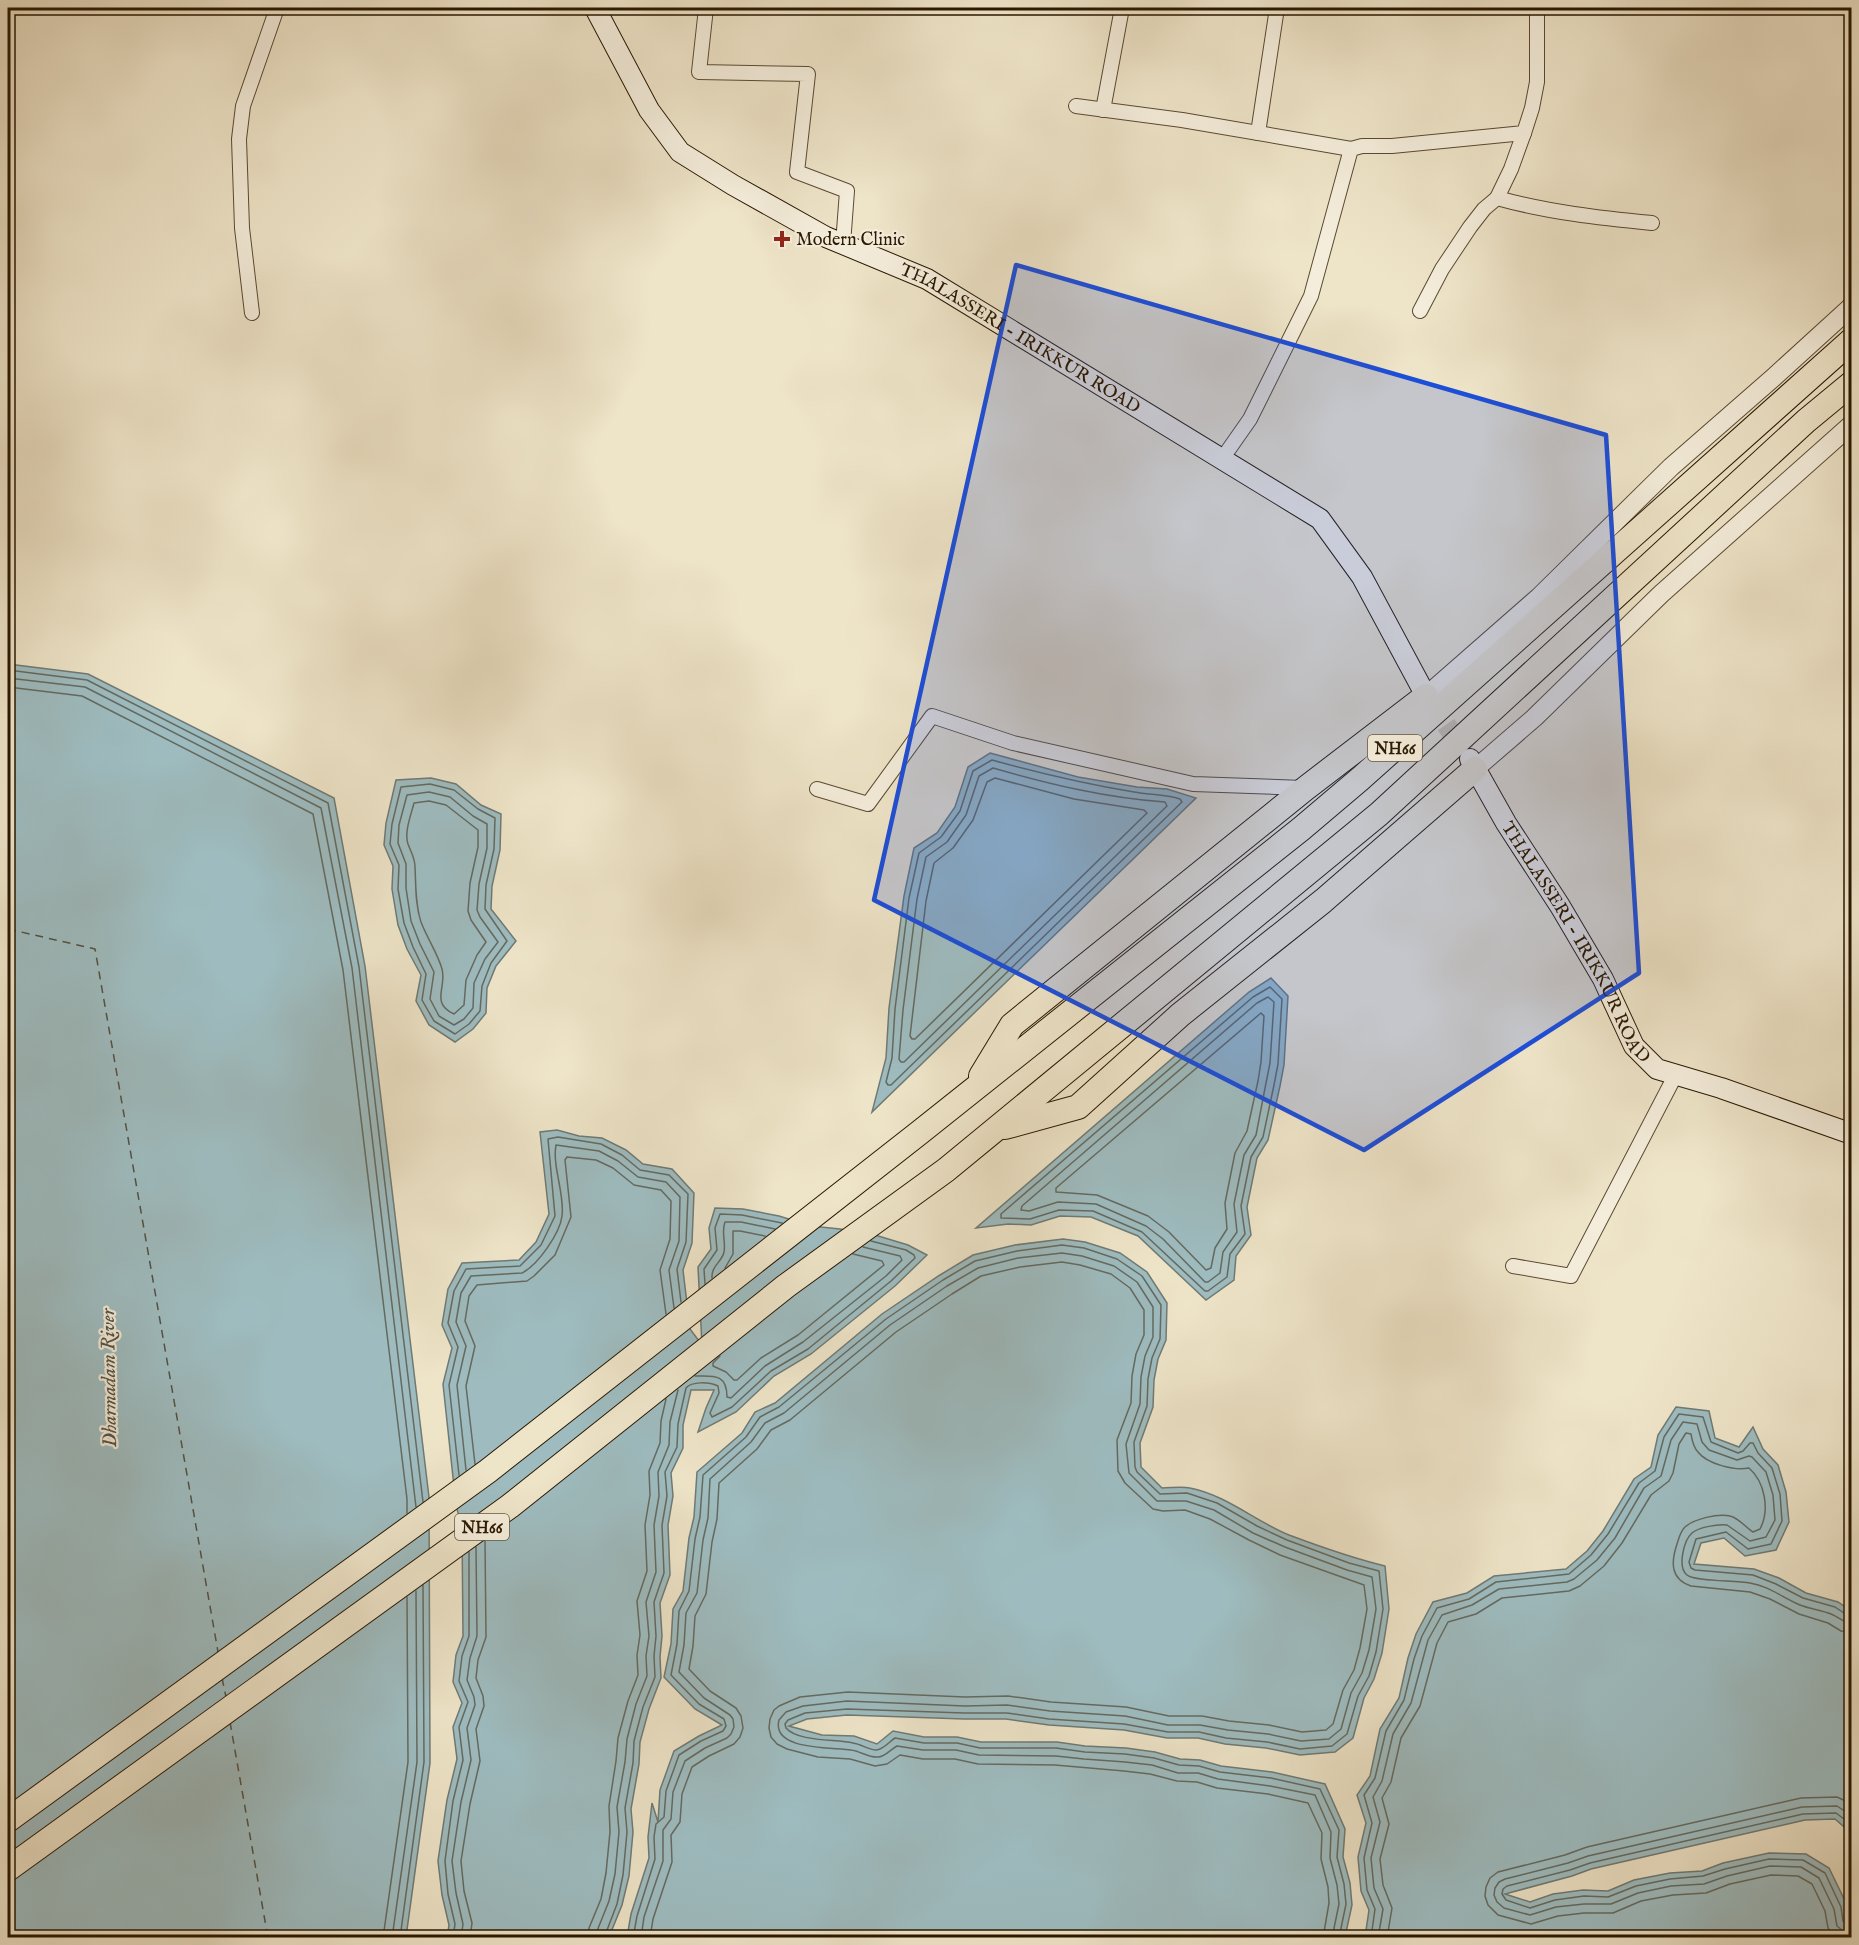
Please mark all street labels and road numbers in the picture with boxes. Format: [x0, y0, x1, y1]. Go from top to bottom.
street label: THALASSERI - IRIKKUR ROAD [896, 259, 1144, 419]
road number: NH66 [1368, 735, 1422, 761]
street label: THALASSERI - IRIKKUR ROAD [1495, 818, 1655, 1069]
road number: NH66 [455, 1514, 509, 1540]

